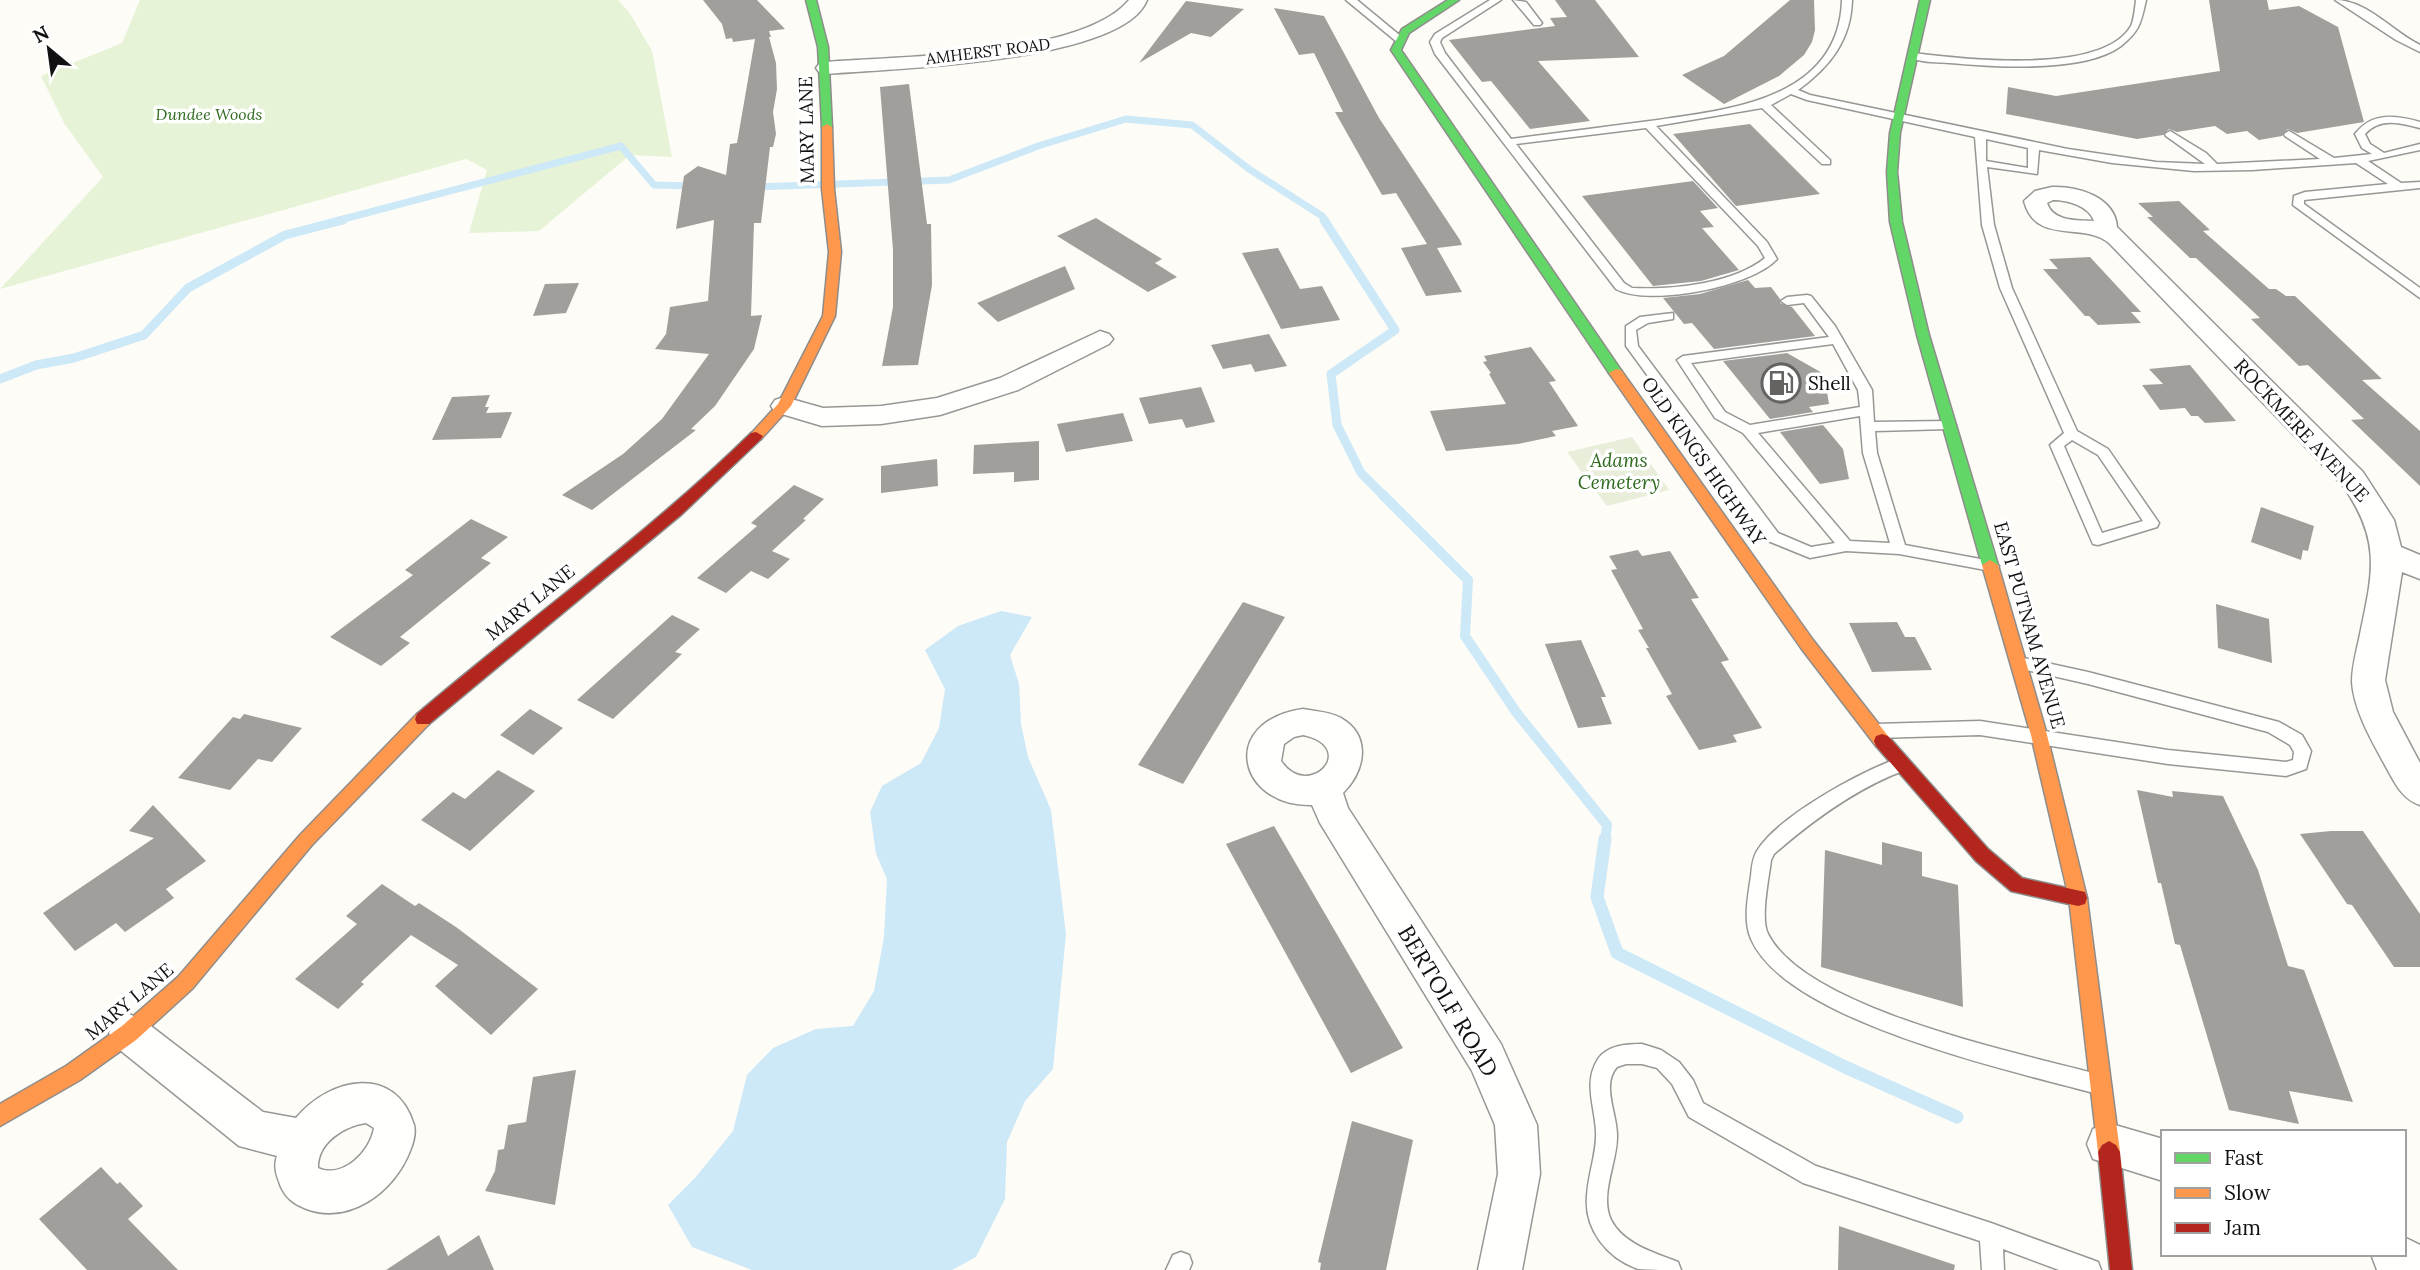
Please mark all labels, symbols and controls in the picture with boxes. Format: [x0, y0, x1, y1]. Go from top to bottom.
north arrow [14, 14, 84, 84]
text: N [29, 20, 53, 48]
street label: AMHERST ROAD [924, 33, 1051, 69]
street label: MARY LANE [793, 76, 819, 184]
park label: Dundee Woods [156, 104, 263, 124]
street label: ROCKMERE AVENUE [2229, 353, 2375, 507]
fuel station icon: Shell [1760, 362, 1802, 404]
place label: Shell [1808, 371, 1851, 395]
street label: OLD KINGS HIGHWAY [1637, 372, 1772, 551]
park label: Adams Cemetery [1578, 448, 1660, 494]
street label: EAST PUTNAM AVENUE [1989, 519, 2071, 731]
street label: MARY LANE [481, 559, 579, 645]
street label: BERTOLF ROAD [1392, 920, 1505, 1082]
street label: MARY LANE [80, 957, 178, 1045]
legend [2161, 1130, 2406, 1256]
text: Fast [2224, 1144, 2264, 1171]
text: Slow [2224, 1179, 2271, 1206]
text: Jam [2223, 1214, 2261, 1241]

